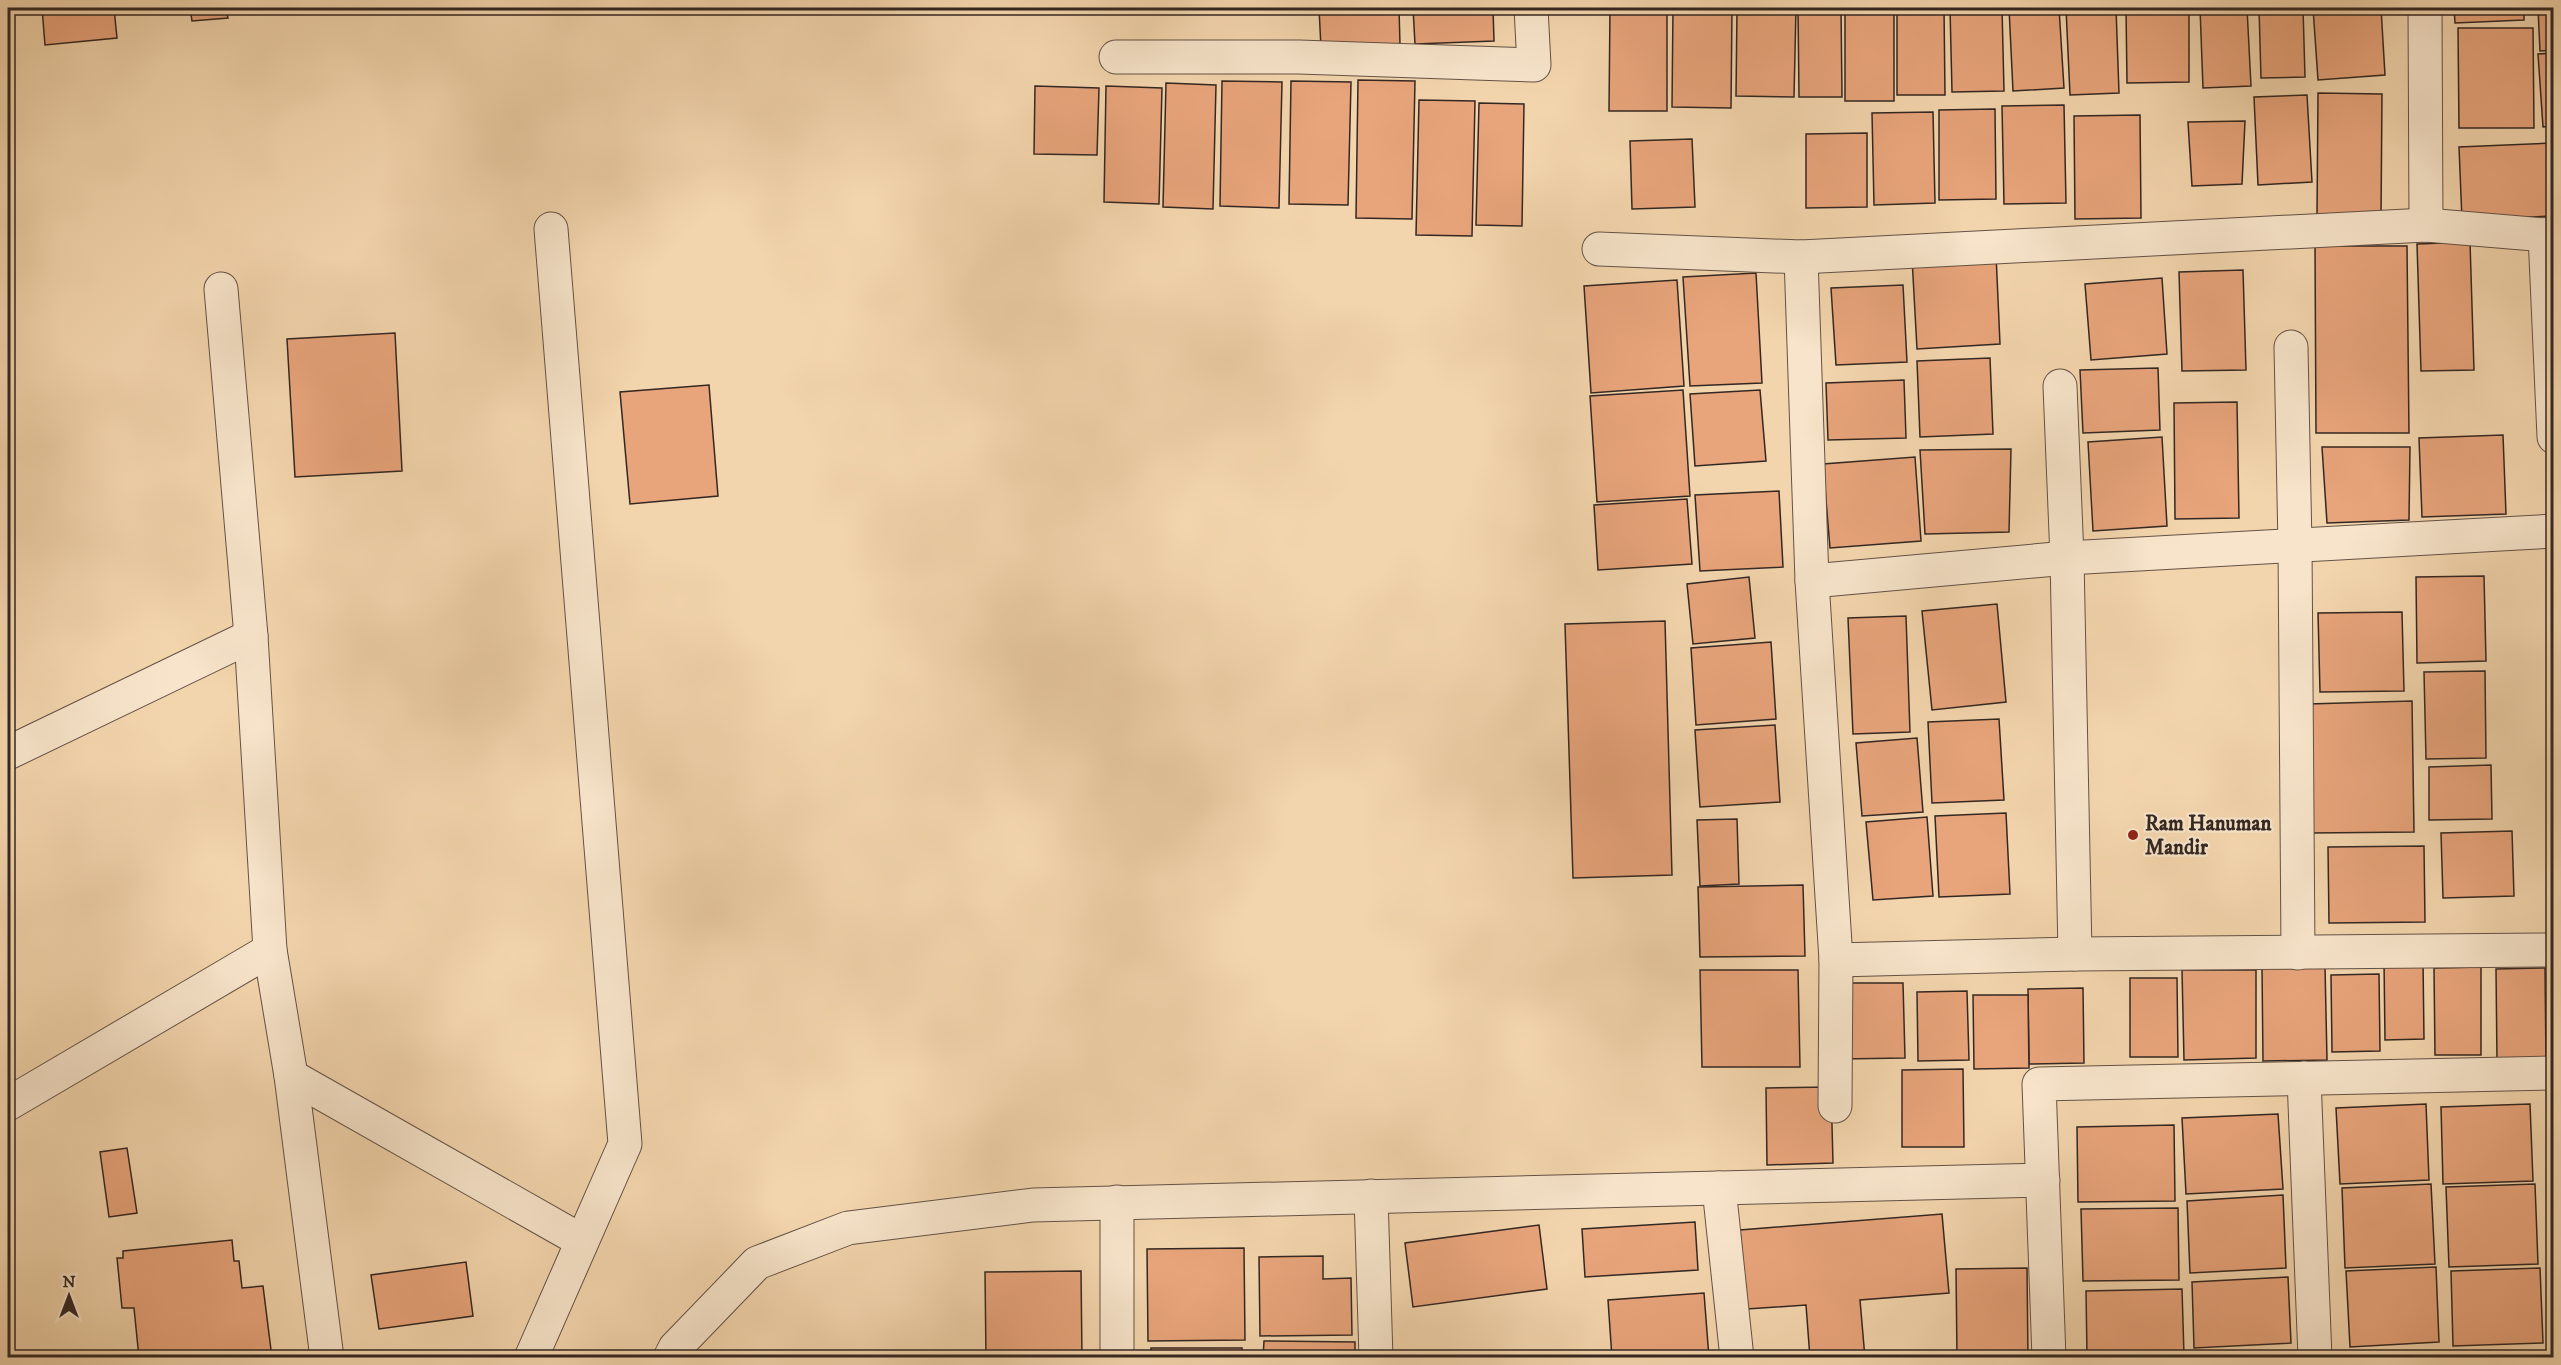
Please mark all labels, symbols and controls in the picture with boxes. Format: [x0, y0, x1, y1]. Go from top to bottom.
place label: Ram Hanuman Mandir [2145, 811, 2272, 861]
marker: Ram Hanuman Mandir [2126, 828, 2140, 842]
north arrow [39, 1266, 99, 1326]
text: N [62, 1272, 76, 1292]

